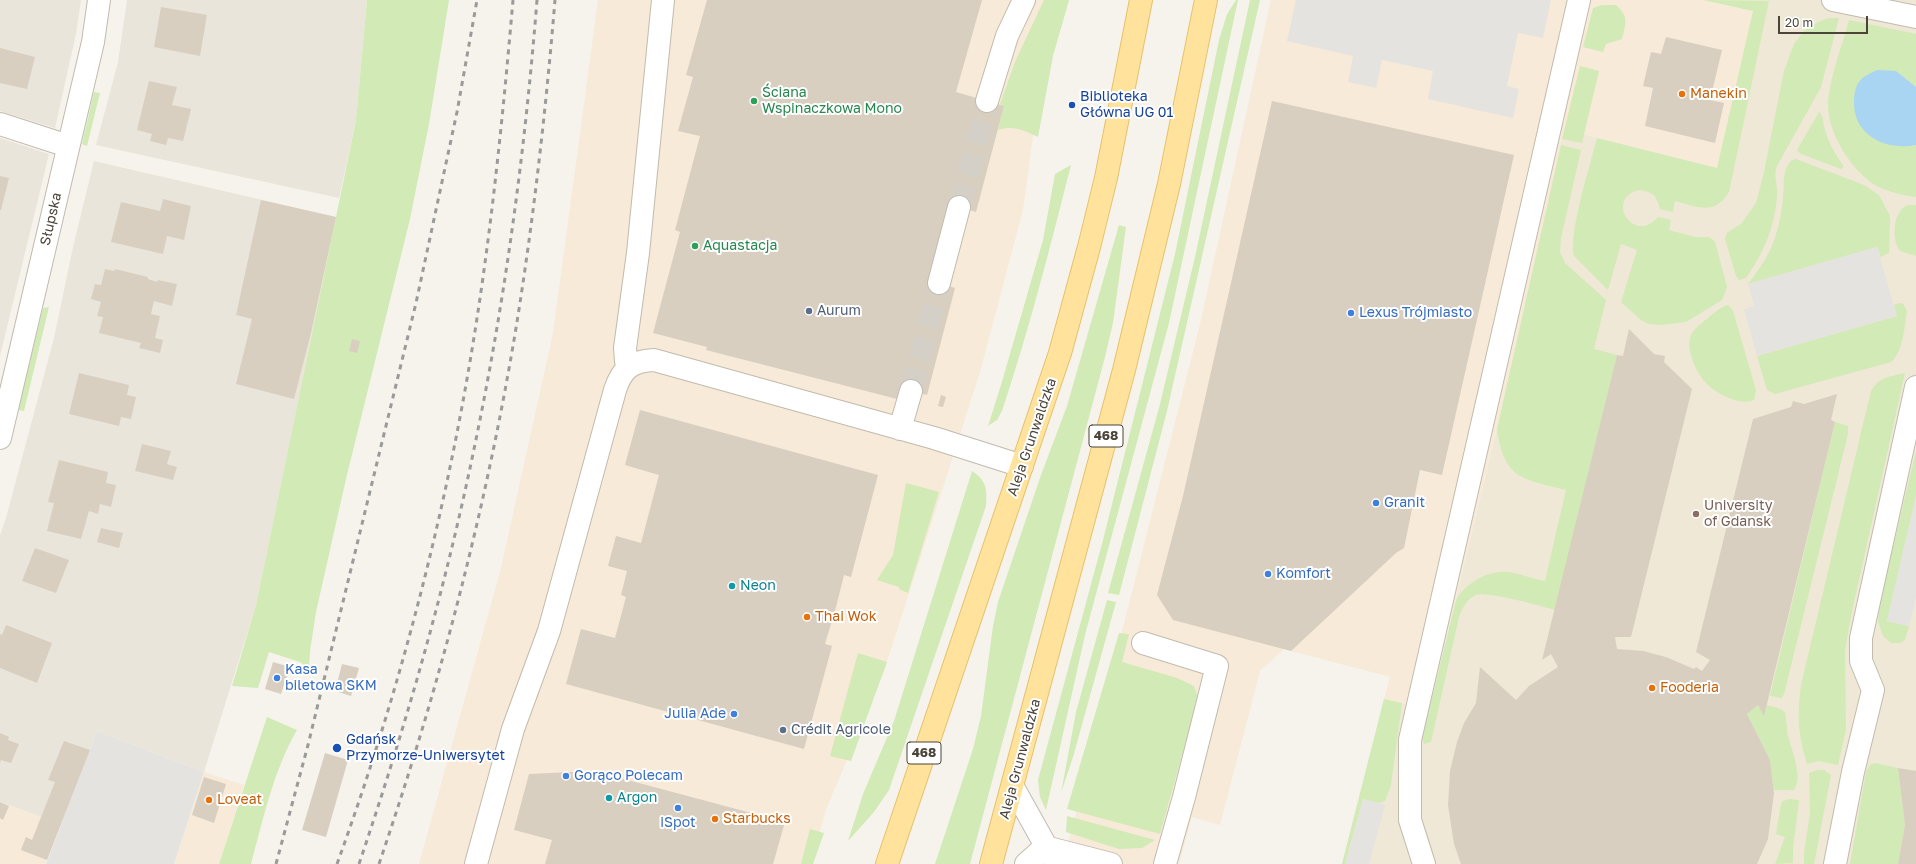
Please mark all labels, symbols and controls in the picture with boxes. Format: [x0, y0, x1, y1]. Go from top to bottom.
scale bar [1780, 8, 1870, 34]
text: 20 m [1785, 15, 1813, 30]
place label: Ściana Wspinaczkowa Mono [762, 85, 902, 118]
place label: Manekin [1690, 86, 1747, 102]
place label: Biblioteka Główna UG 01 [1080, 89, 1173, 122]
marker: Manekin [1677, 89, 1687, 99]
marker: Ściana Wspinaczkowa Mono [749, 96, 759, 106]
marker: Biblioteka Główna UG 01 [1067, 100, 1077, 110]
street label: Słupska [37, 191, 65, 247]
place label: Aquastacja [703, 238, 777, 254]
marker: Aquastacja [690, 241, 700, 251]
place label: Aurum [817, 303, 861, 319]
place label: Lexus Trójmiasto [1359, 305, 1472, 321]
marker: Aurum [804, 306, 814, 316]
marker: Lexus Trójmiasto [1346, 308, 1356, 318]
street label: Aleja Grunwaldzka [1004, 376, 1060, 498]
road number: 468 [1089, 425, 1123, 447]
place label: Granit [1384, 495, 1425, 511]
marker: Granit [1371, 498, 1381, 508]
place label: University of Gdansk [1704, 498, 1773, 530]
marker: University of Gdansk [1691, 509, 1701, 519]
place label: Komfort [1276, 566, 1331, 582]
marker: Komfort [1263, 569, 1273, 579]
place label: Neon [740, 578, 776, 594]
marker: Neon [727, 581, 737, 591]
place label: Thai Wok [815, 609, 877, 625]
marker: Thai Wok [802, 612, 812, 622]
place label: Kasa biletowa SKM [285, 662, 377, 694]
marker: Kasa biletowa SKM [272, 673, 282, 683]
place label: Fooderia [1660, 680, 1719, 696]
marker: Fooderia [1647, 683, 1657, 693]
street label: Aleja Grunwaldzka [996, 697, 1044, 821]
place label: Julia Ade [664, 706, 726, 722]
marker: Julia Ade [729, 709, 739, 719]
place label: Crédit Agricole [791, 722, 891, 738]
marker: Crédit Agricole [778, 725, 788, 735]
place label: Gdańsk Przymorze-Uniwersytet [346, 732, 505, 764]
marker: Gdańsk Przymorze-Uniwersytet [331, 742, 343, 754]
road number: 468 [907, 742, 941, 764]
place label: Gorąco Polecam [574, 768, 683, 784]
marker: Gorąco Polecam [561, 771, 571, 781]
place label: Argon [617, 790, 657, 806]
place label: Loveat [217, 792, 262, 808]
marker: Argon [604, 793, 614, 803]
marker: Loveat [204, 795, 214, 805]
marker: iSpot [673, 803, 683, 813]
place label: Starbucks [723, 811, 791, 827]
marker: Starbucks [710, 814, 720, 824]
place label: iSpot [660, 815, 696, 831]

